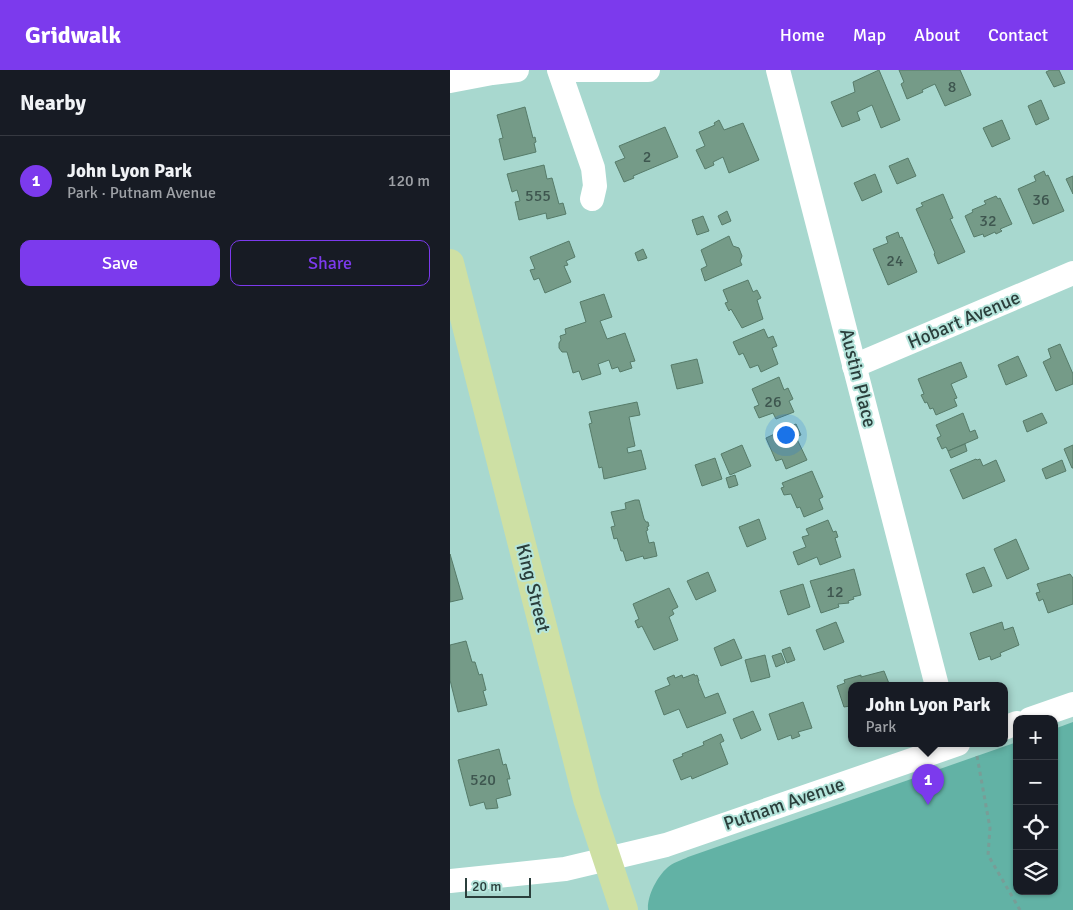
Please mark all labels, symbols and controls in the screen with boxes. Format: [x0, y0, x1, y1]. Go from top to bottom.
text: Gridwalk [25, 20, 121, 50]
text: Home [780, 24, 825, 46]
text: Map [853, 24, 886, 46]
text: About [914, 24, 960, 46]
text: Contact [988, 24, 1048, 46]
house number: 8 [948, 77, 956, 97]
text: Nearby [20, 90, 86, 116]
house number: 2 [643, 147, 651, 167]
text: John Lyon Park [67, 159, 192, 183]
text: 1 [32, 171, 40, 191]
text: 120 m [388, 171, 430, 191]
text: Park · Putnam Avenue [67, 183, 216, 203]
house number: 555 [525, 186, 551, 206]
house number: 36 [1032, 190, 1050, 210]
house number: 32 [979, 211, 997, 231]
button: Save [20, 240, 220, 286]
button: Share [230, 240, 430, 286]
house number: 24 [886, 251, 904, 271]
street label: Hobart Avenue [904, 286, 1024, 354]
street label: Austin Place [834, 326, 882, 430]
house number: 26 [764, 392, 782, 412]
your location [773, 422, 799, 448]
street label: King Street [510, 541, 556, 635]
house number: 12 [826, 582, 844, 602]
popup [848, 682, 1008, 747]
text: John Lyon Park [866, 693, 990, 717]
map controls [1013, 715, 1058, 895]
button: + [1013, 715, 1058, 760]
text: Park [866, 717, 896, 737]
button: − [1013, 760, 1058, 805]
pin: 1 [912, 764, 944, 805]
house number: 520 [470, 770, 496, 790]
street label: Putnam Avenue [720, 772, 848, 836]
button: locate [1013, 805, 1058, 850]
button: layers [1013, 850, 1058, 895]
scale bar [465, 875, 531, 898]
text: 20 m [472, 878, 501, 895]

